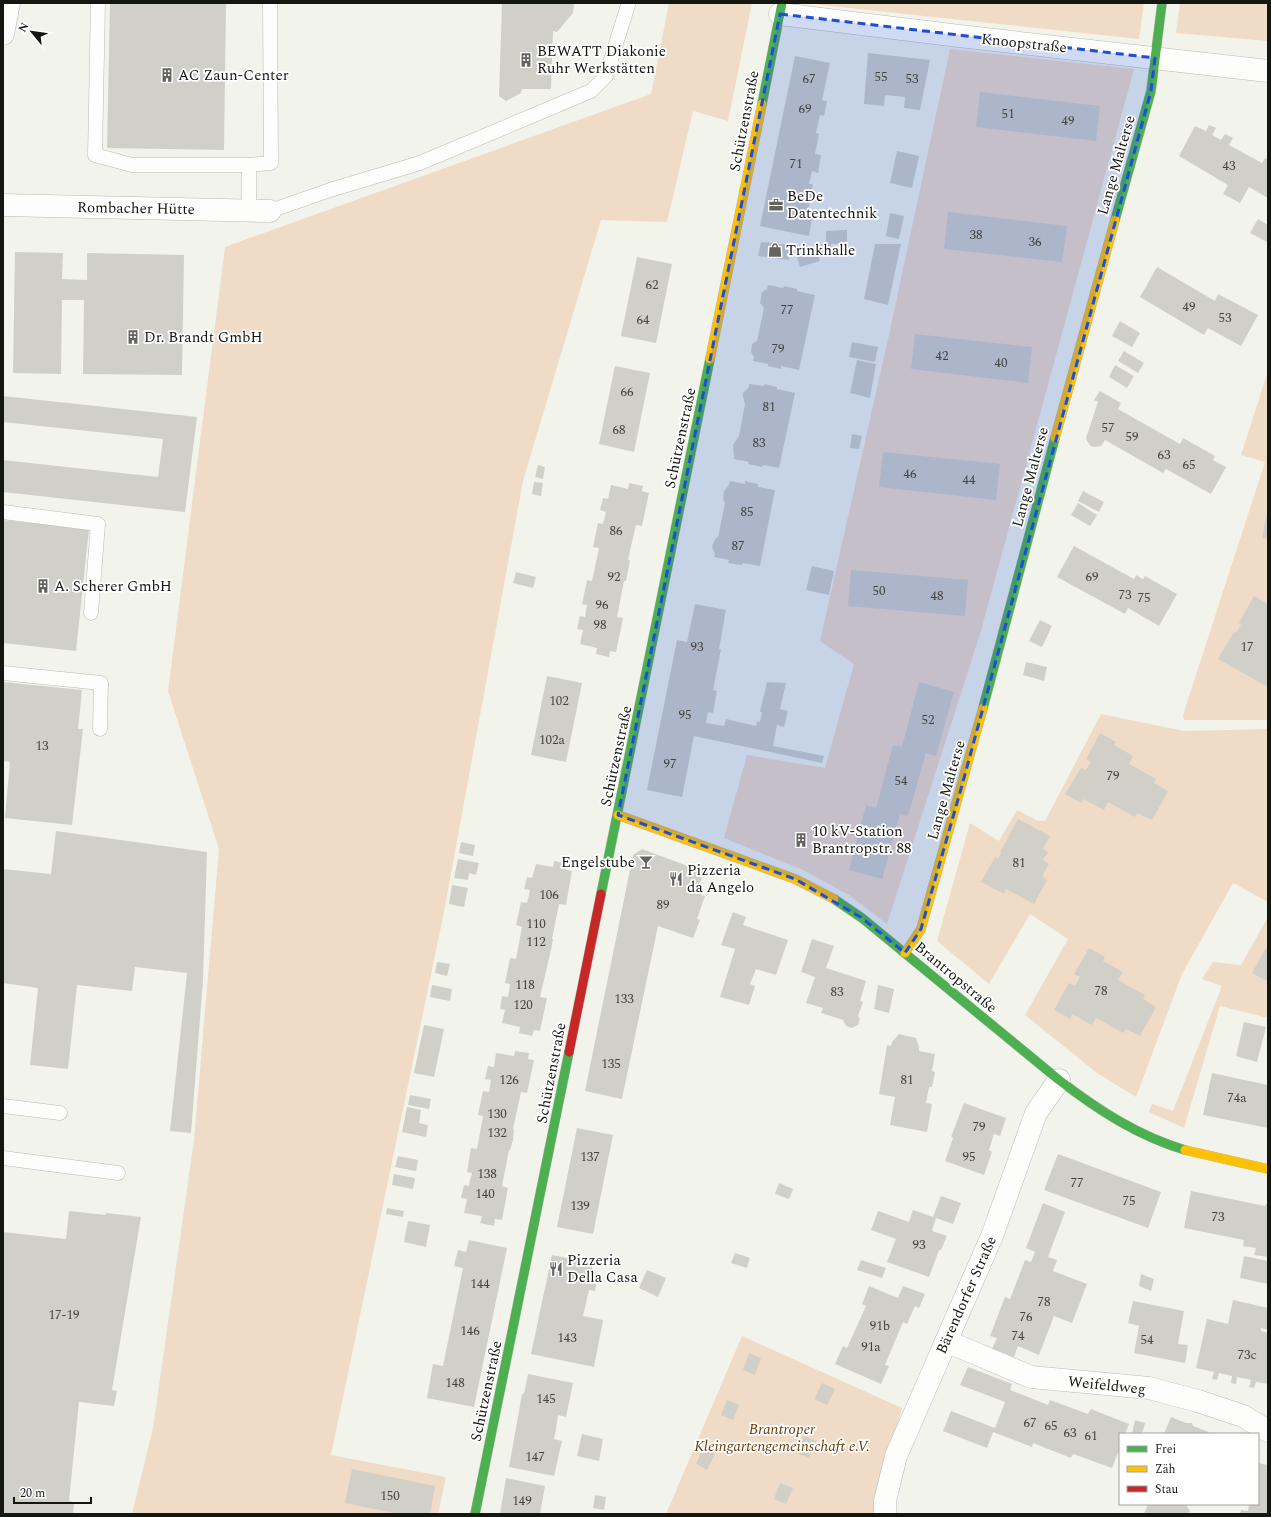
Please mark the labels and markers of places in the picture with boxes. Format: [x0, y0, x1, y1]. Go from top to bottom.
place label: BEWATT Diakonie Ruhr Werkstätten [537, 40, 666, 80]
building icon: BEWATT Diakonie Ruhr Werkstätten [518, 52, 534, 68]
place label: AC Zaun-Center [178, 64, 289, 87]
building icon: AC Zaun-Center [159, 67, 175, 83]
place label: BeDe Datentechnik [787, 185, 877, 225]
office icon: BeDe Datentechnik [768, 197, 784, 213]
place label: Trinkhalle [786, 239, 855, 262]
shop icon: Trinkhalle [767, 242, 783, 258]
place label: Dr. Brandt GmbH [144, 326, 263, 349]
building icon: Dr. Brandt GmbH [125, 329, 141, 345]
place label: A. Scherer GmbH [54, 575, 172, 598]
building icon: A. Scherer GmbH [35, 578, 51, 594]
place label: 10 kV-Station Brantropstr. 88 [812, 820, 912, 860]
building icon: 10 kV-Station Brantropstr. 88 [793, 832, 809, 848]
place label: Engelstube [561, 851, 635, 874]
bar icon: Engelstube [638, 854, 654, 870]
place label: Pizzeria da Angelo [687, 859, 754, 899]
restaurant icon: Pizzeria da Angelo [668, 871, 684, 887]
place label: Pizzeria Della Casa [567, 1249, 638, 1289]
restaurant icon: Pizzeria Della Casa [548, 1261, 564, 1277]

